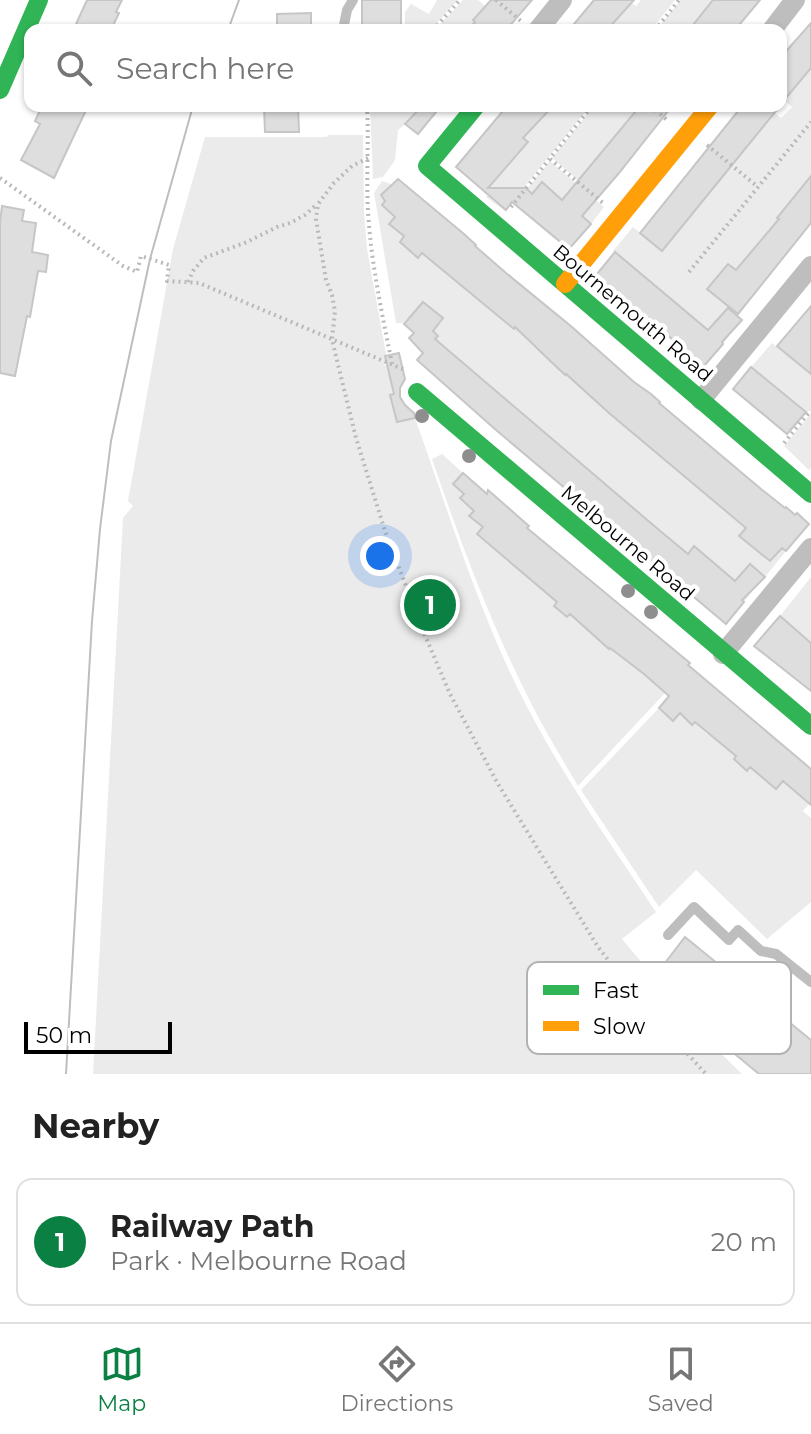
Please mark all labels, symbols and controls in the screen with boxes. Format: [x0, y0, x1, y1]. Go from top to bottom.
search box [24, 24, 787, 112]
icon: search [52, 46, 96, 90]
text: Search here [116, 50, 294, 87]
street label: Bournemouth Road [548, 239, 718, 387]
street label: Melbourne Road [556, 480, 700, 606]
your location [360, 536, 400, 576]
pin: 1 [404, 575, 456, 635]
legend [527, 962, 791, 1054]
text: Fast [593, 977, 639, 1004]
text: Slow [593, 1013, 646, 1040]
scale bar [24, 1018, 172, 1054]
text: 50 m [36, 1022, 92, 1049]
text: Nearby [32, 1105, 159, 1147]
text: Railway Path [110, 1208, 314, 1245]
text: 1 [55, 1226, 65, 1258]
text: 20 m [711, 1226, 777, 1258]
text: Park · Melbourne Road [110, 1245, 407, 1277]
tab: Map [97, 1342, 146, 1417]
tab: Directions [341, 1342, 453, 1417]
tab: Saved [648, 1342, 714, 1417]

